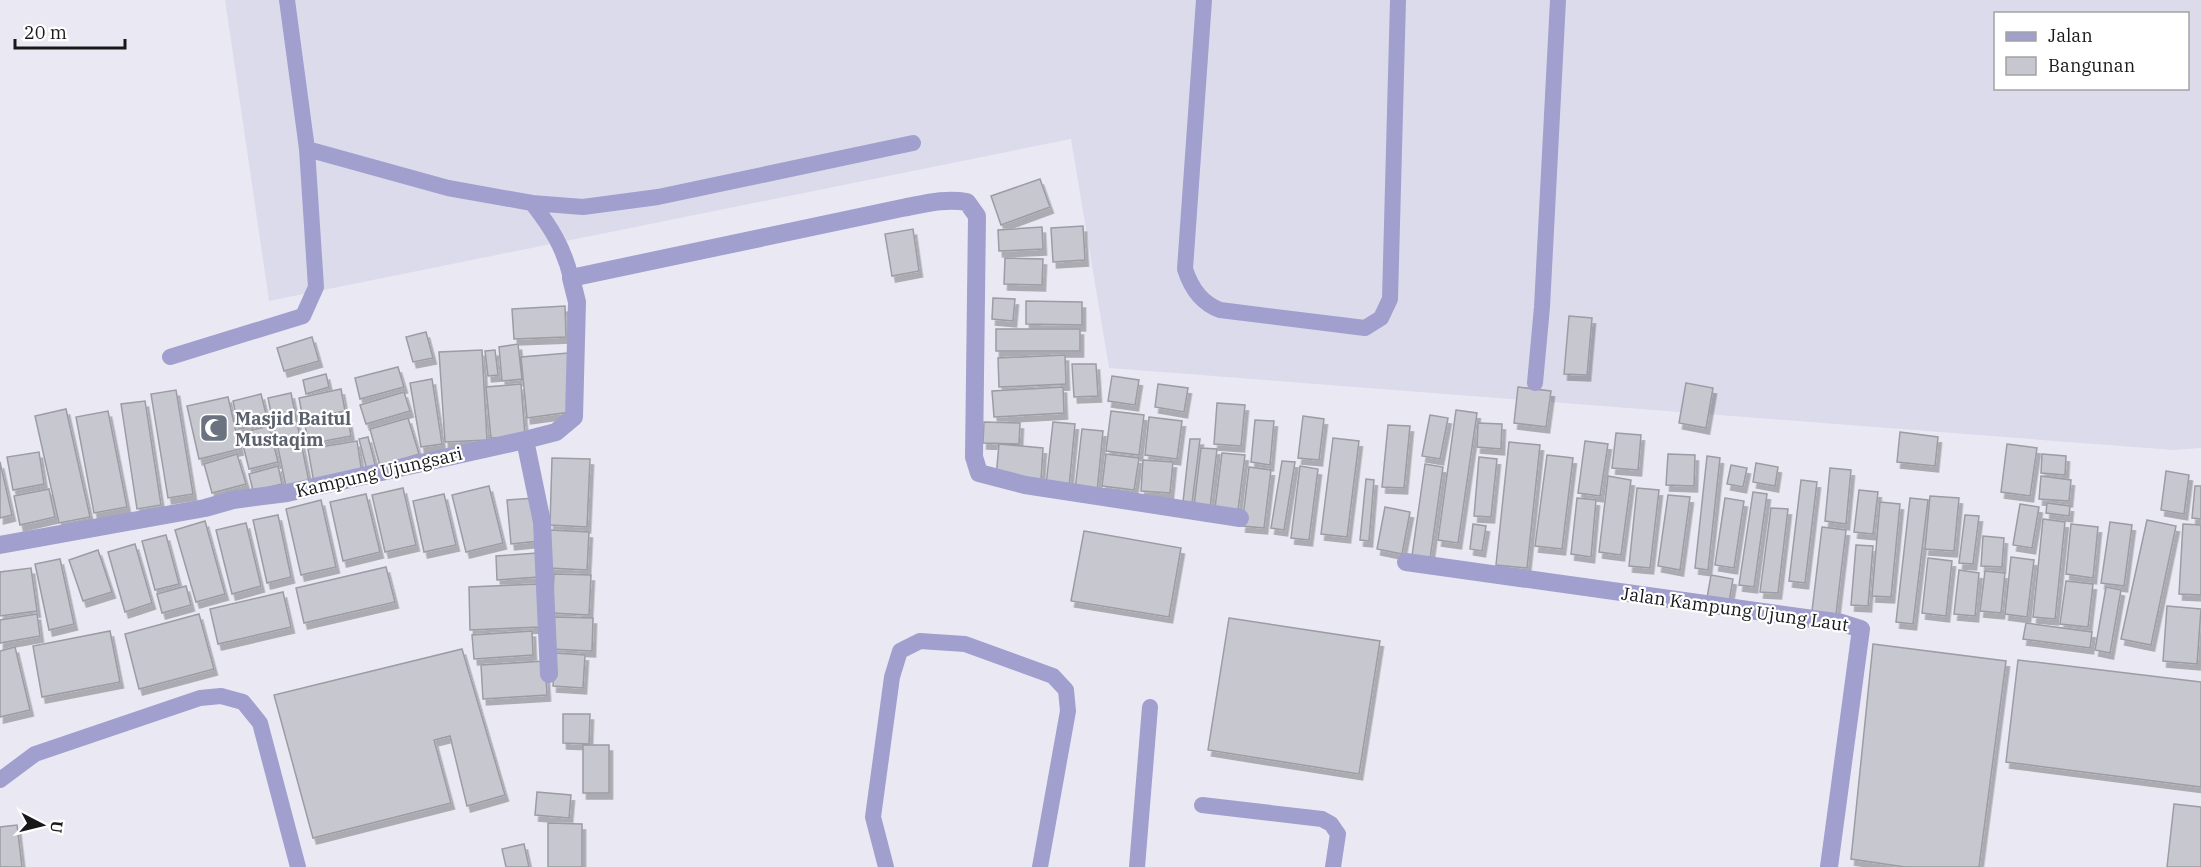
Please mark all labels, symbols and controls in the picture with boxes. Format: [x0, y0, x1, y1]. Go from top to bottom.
scale bar [15, 12, 124, 50]
legend [1994, 12, 2189, 90]
text: 20 m [24, 21, 67, 44]
text: Jalan [2048, 24, 2093, 47]
text: Bangunan [2048, 54, 2135, 77]
place label: Masjid Baitul Mustaqim [235, 407, 351, 451]
mosque icon: Masjid Baitul Mustaqim [198, 412, 230, 444]
street label: Kampung Ujungsari [293, 442, 465, 502]
street label: Jalan Kampung Ujung Laut [1620, 582, 1850, 636]
north arrow [12, 795, 72, 855]
text: U [46, 819, 68, 834]

